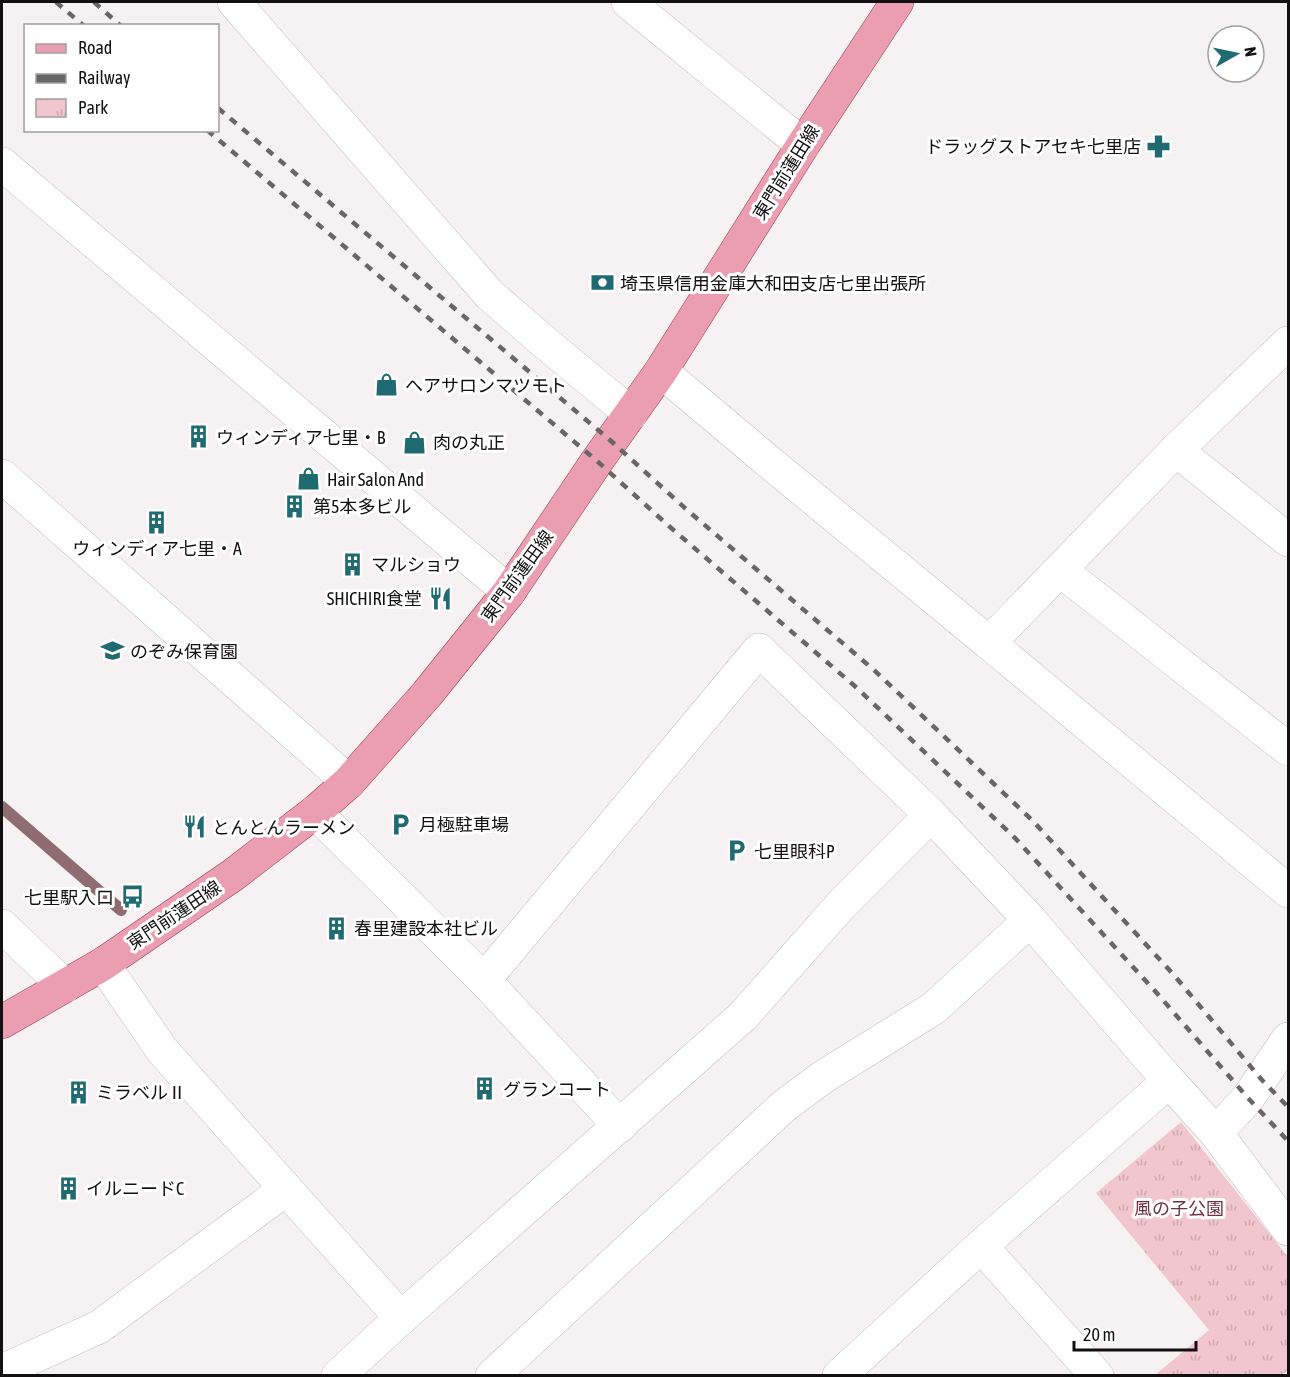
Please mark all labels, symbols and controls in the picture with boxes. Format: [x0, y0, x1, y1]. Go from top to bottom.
legend [24, 24, 219, 132]
north arrow [1206, 24, 1266, 84]
text: Road [78, 37, 112, 58]
text: N [1241, 46, 1260, 58]
text: Railway [78, 67, 130, 88]
text: Park [78, 97, 108, 118]
street label: 東門前蓮田線 [748, 121, 824, 223]
pharmacy icon: ドラッグストアセキ七里店 [1146, 133, 1172, 159]
place label: ドラッグストアセキ七里店 [925, 136, 1141, 157]
bank icon: 埼玉県信用金庫大和田支店七里出張所 [589, 270, 615, 296]
place label: 埼玉県信用金庫大和田支店七里出張所 [620, 273, 926, 294]
shop icon: ヘアサロンマツモト [374, 372, 400, 398]
place label: ヘアサロンマツモト [405, 375, 567, 396]
building icon: ウィンディア七里・B [185, 424, 211, 450]
place label: ウィンディア七里・B [216, 427, 386, 448]
shop icon: 肉の丸正 [402, 429, 428, 455]
place label: 肉の丸正 [433, 432, 505, 453]
shop icon: Hair Salon And [296, 466, 322, 492]
place label: Hair Salon And [327, 469, 424, 490]
building icon: 第5本多ビル [282, 493, 308, 519]
place label: 第5本多ビル [313, 496, 411, 517]
building icon: ウィンディア七里・A [144, 509, 170, 535]
street label: 東門前蓮田線 [477, 526, 557, 626]
place label: ウィンディア七里・A [72, 538, 242, 559]
building icon: マルショウ [340, 551, 366, 577]
place label: マルショウ [371, 554, 461, 575]
restaurant icon: SHICHIRI食堂 [427, 585, 453, 611]
place label: SHICHIRI食堂 [327, 588, 422, 609]
school or university icon: のぞみ保育園 [99, 638, 125, 664]
place label: のぞみ保育園 [130, 641, 238, 662]
parking icon: 月極駐車場 [388, 811, 414, 837]
restaurant icon: とんとんラーメン [181, 814, 207, 840]
place label: 月極駐車場 [419, 814, 509, 835]
place label: とんとんラーメン [212, 817, 355, 838]
parking icon: 七里眼科P [723, 838, 749, 864]
place label: 七里眼科P [754, 841, 835, 862]
street label: 東門前蓮田線 [123, 876, 225, 954]
bus stop icon: 七里駅入口 [119, 884, 145, 910]
place label: 七里駅入口 [24, 887, 114, 908]
building icon: 春里建設本社ビル [323, 915, 349, 941]
place label: 春里建設本社ビル [354, 918, 498, 939]
building icon: グランコート [472, 1076, 498, 1102]
building icon: ミラベルⅡ [65, 1079, 91, 1105]
place label: グランコート [503, 1079, 611, 1100]
place label: ミラベルⅡ [96, 1082, 186, 1103]
building icon: イルニードC [55, 1175, 81, 1201]
place label: イルニードC [86, 1178, 184, 1199]
park label: 風の子公園 [1134, 1198, 1224, 1219]
scale bar [1074, 1314, 1196, 1352]
text: 20 m [1083, 1324, 1115, 1345]

